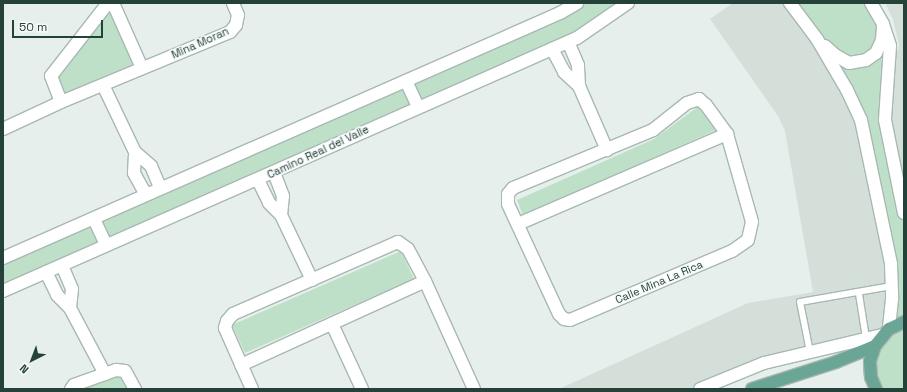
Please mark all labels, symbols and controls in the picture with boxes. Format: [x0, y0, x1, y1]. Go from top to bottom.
scale bar [14, 12, 105, 38]
text: 50 m [19, 19, 47, 35]
street label: Mina Moran [169, 24, 231, 62]
street label: Camino Real del Valle [265, 123, 371, 181]
street label: Calle Mina La Rica [613, 258, 705, 306]
north arrow [12, 340, 52, 380]
text: N [17, 361, 31, 377]

